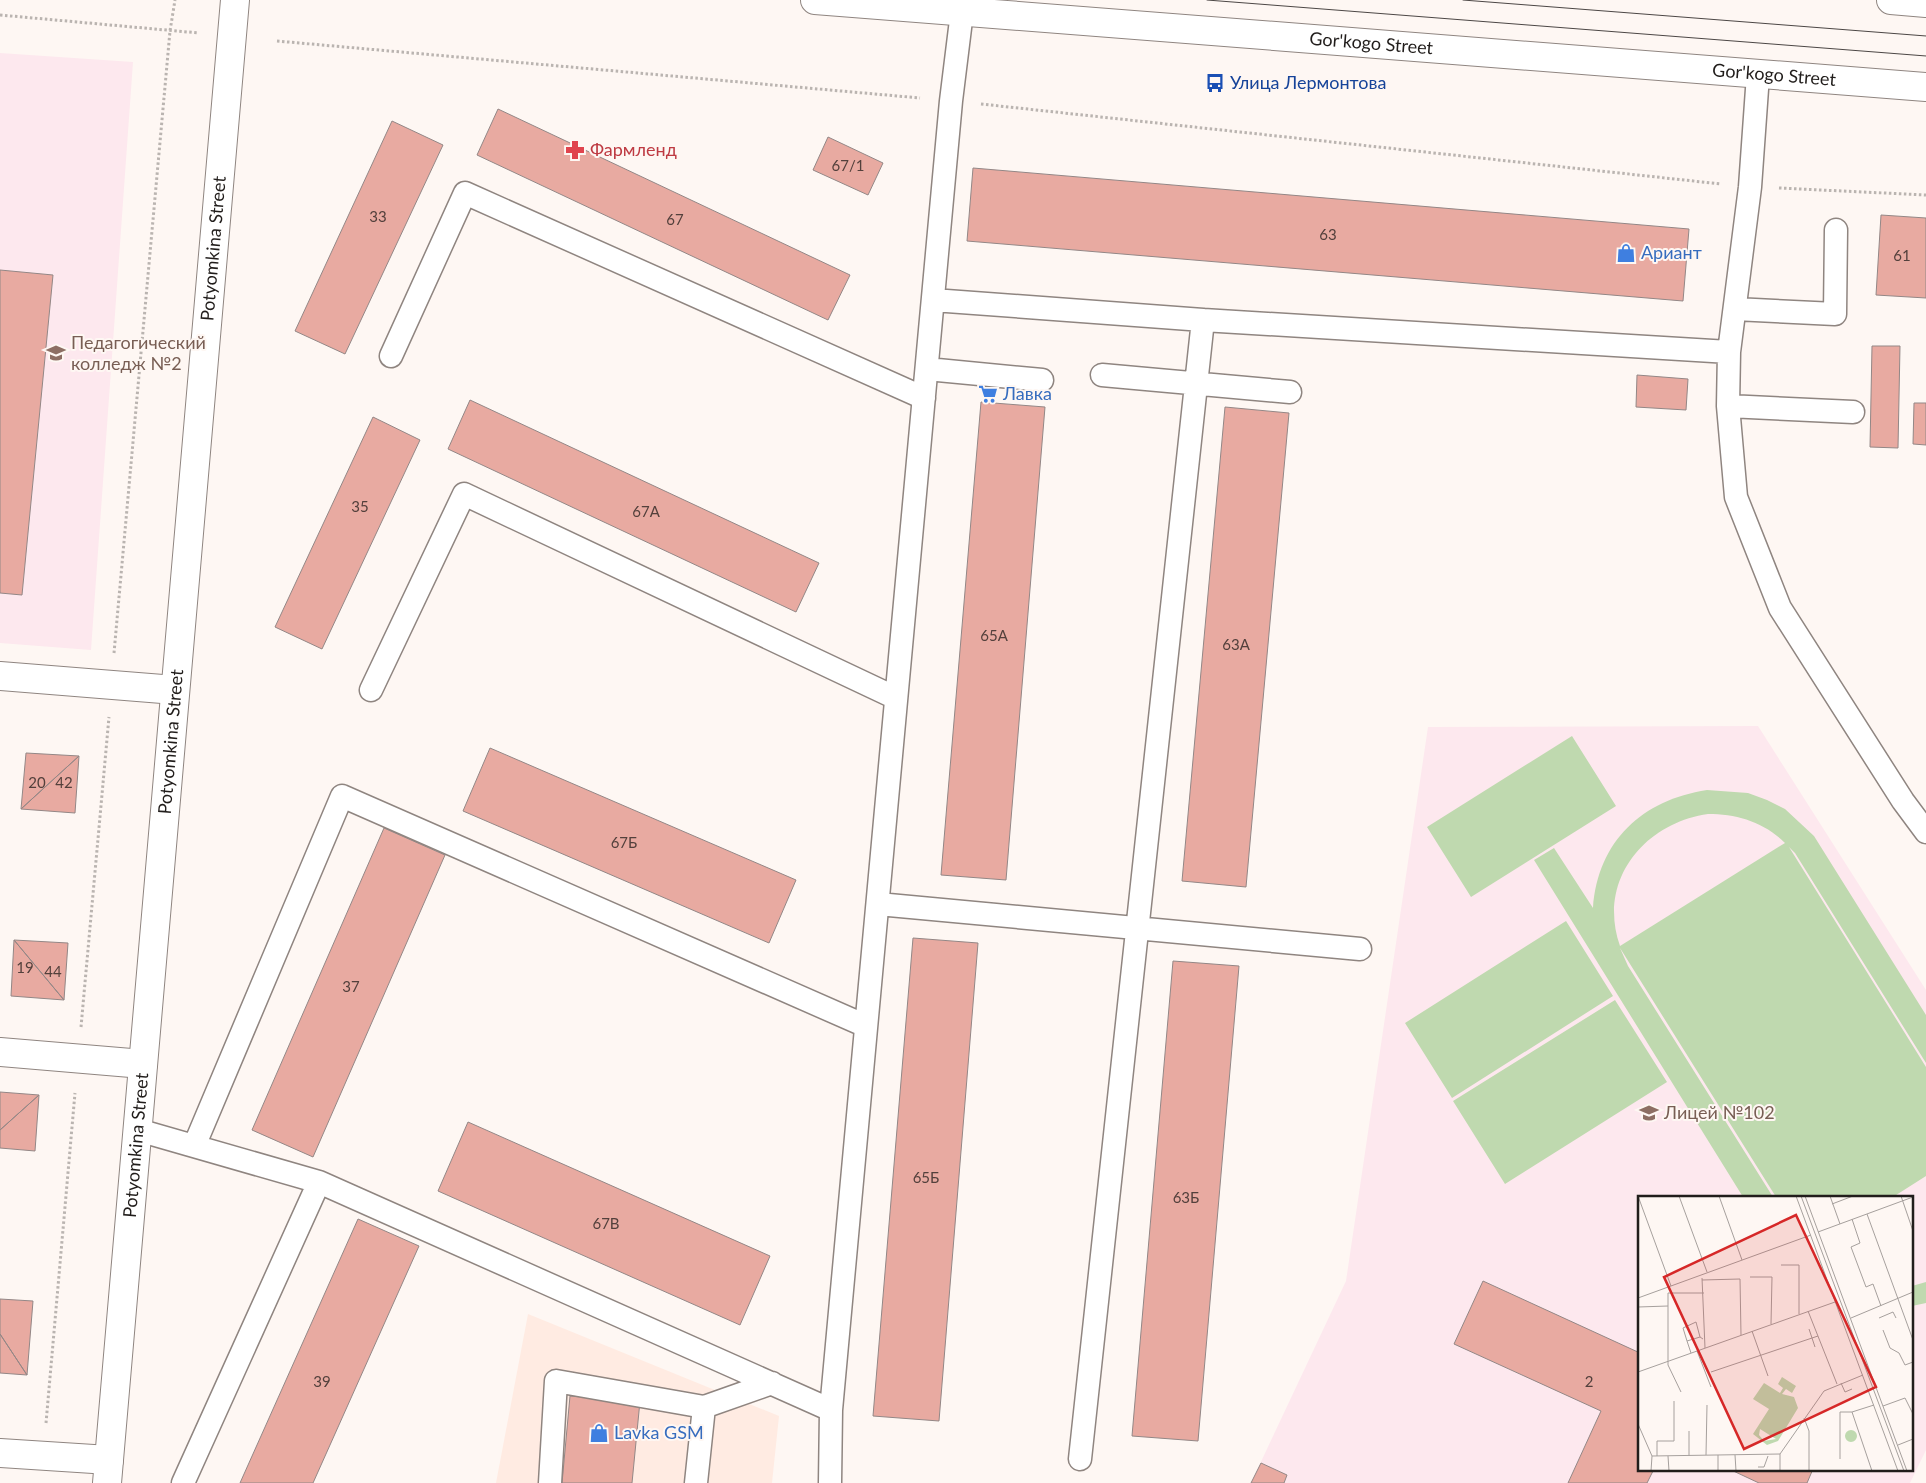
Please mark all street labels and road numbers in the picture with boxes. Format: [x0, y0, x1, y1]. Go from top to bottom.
street label: Gor'kogo Street [1309, 27, 1434, 58]
street label: Gor'kogo Street [1712, 58, 1837, 90]
street label: Potyomkina Street [195, 175, 230, 322]
street label: Potyomkina Street [153, 668, 187, 815]
street label: Potyomkina Street [118, 1071, 152, 1219]

